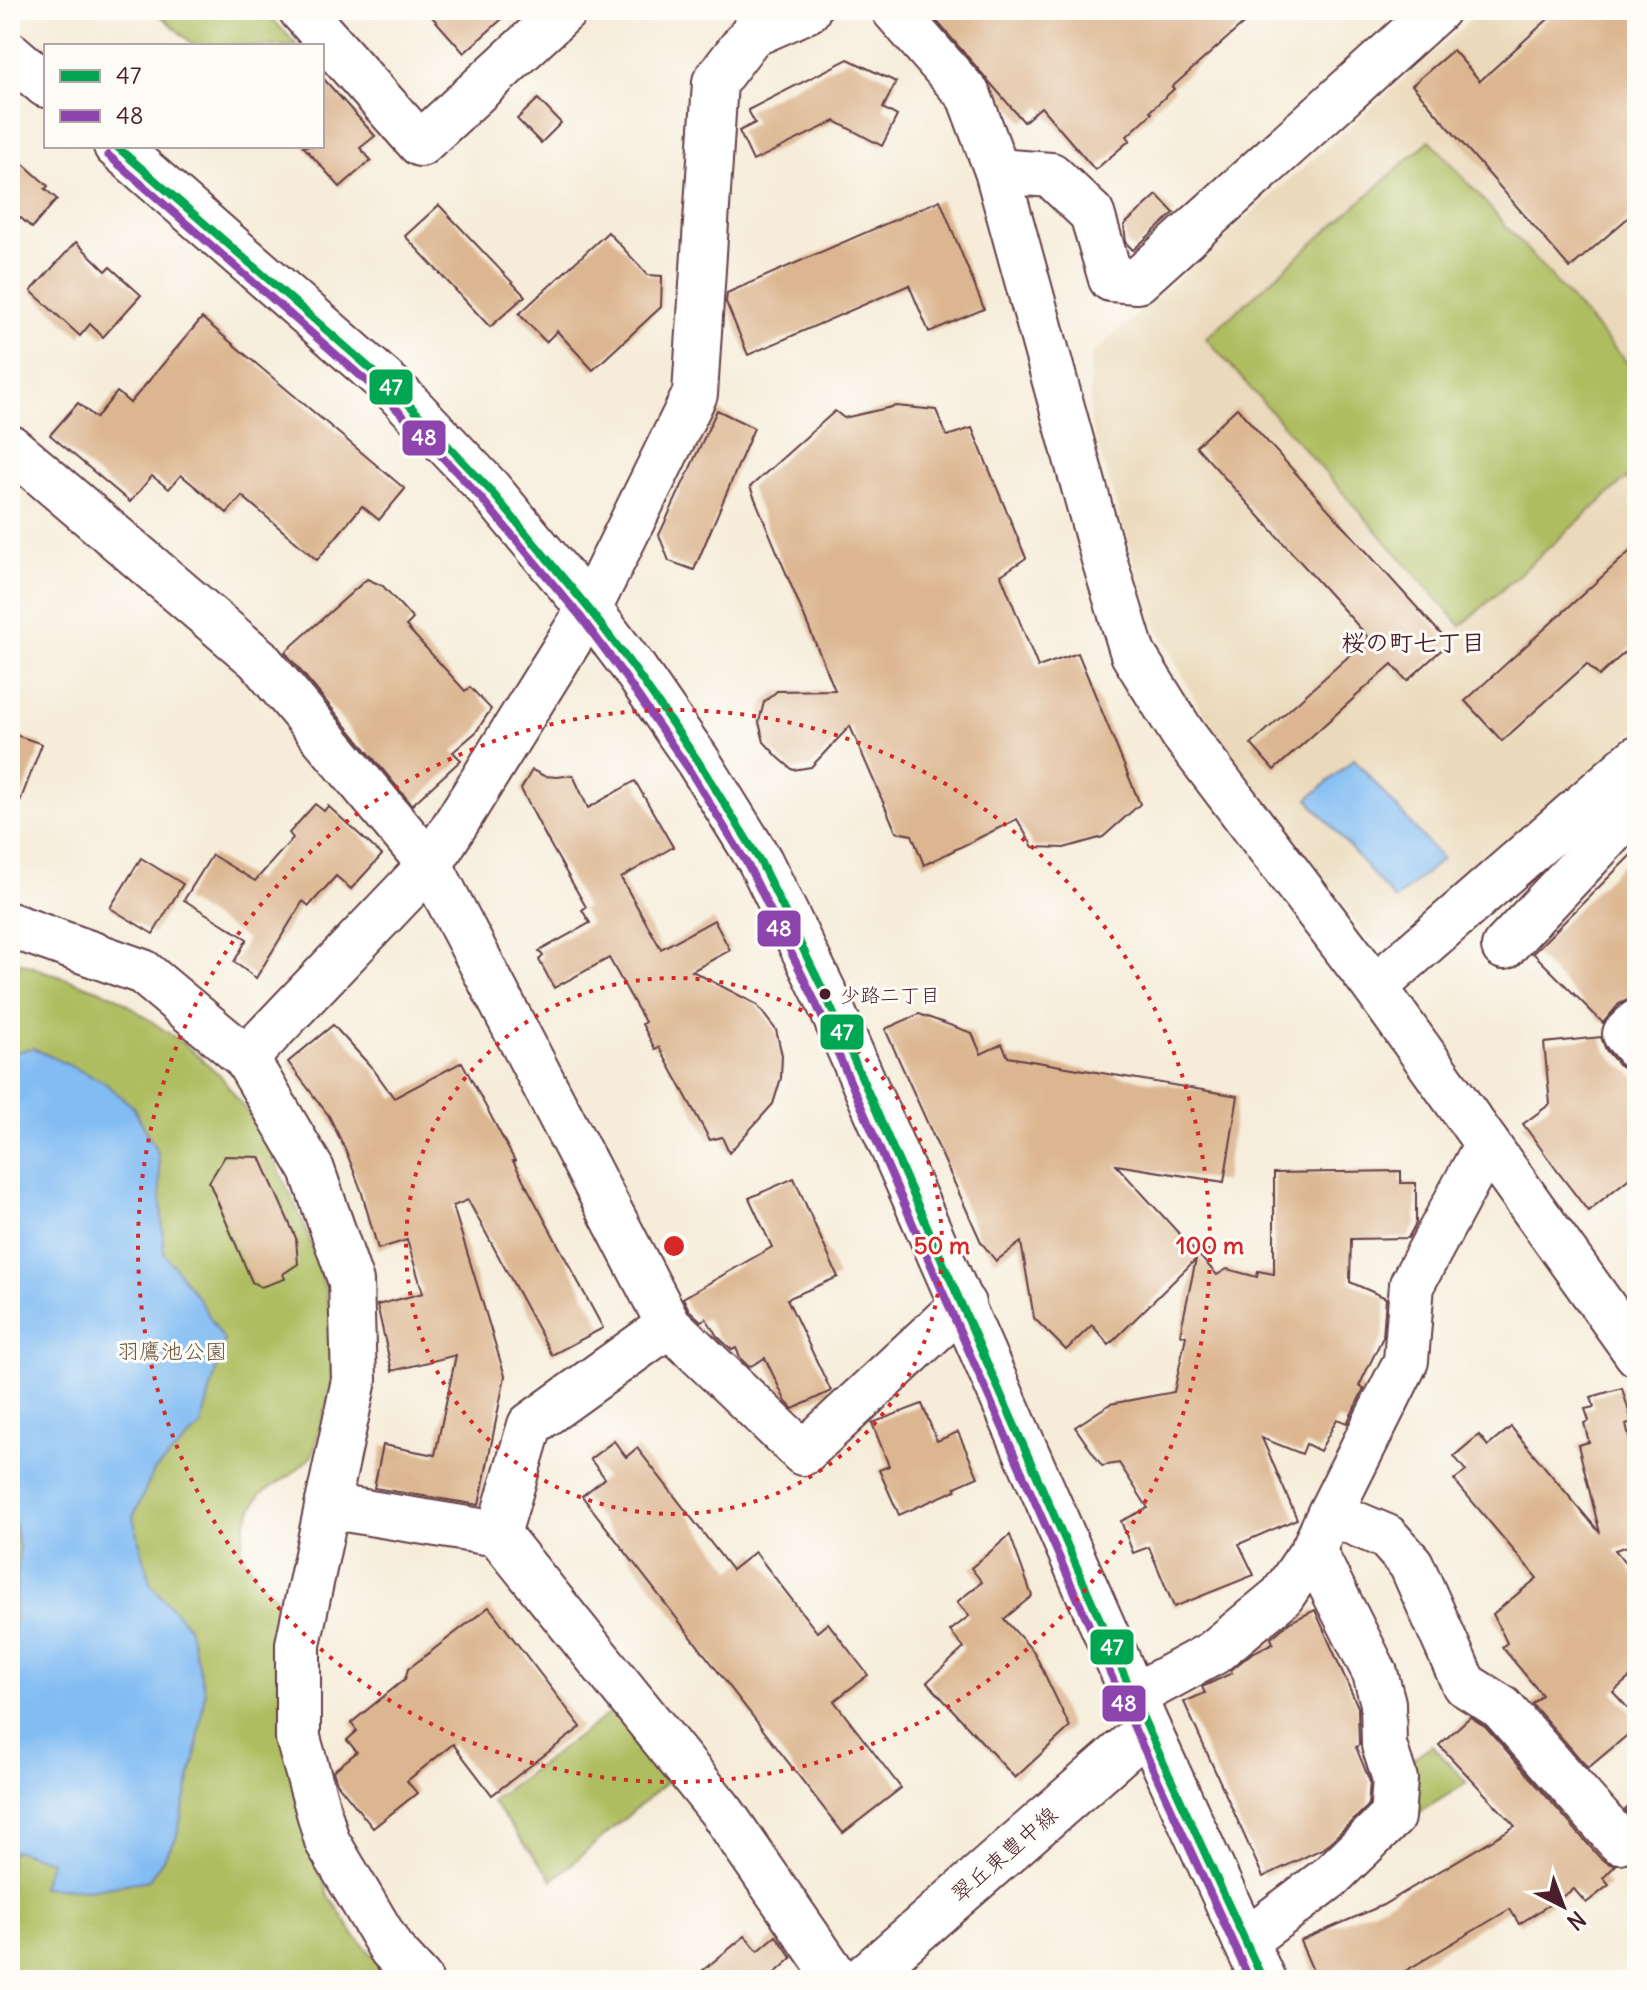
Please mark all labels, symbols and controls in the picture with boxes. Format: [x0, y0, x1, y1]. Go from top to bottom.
legend [44, 44, 324, 148]
text: 47 [116, 60, 142, 90]
text: 48 [116, 100, 144, 130]
line badge: 47 [368, 368, 414, 406]
text: 47 [379, 373, 403, 401]
line badge: 48 [401, 419, 447, 457]
text: 48 [411, 423, 437, 451]
district label: 桜の町七丁目 [1341, 627, 1485, 657]
line badge: 48 [756, 909, 802, 948]
text: 48 [766, 914, 792, 942]
place label: 少路二丁目 [840, 982, 940, 1007]
marker: 少路二丁目 [817, 986, 833, 1002]
line badge: 47 [819, 1013, 865, 1051]
text: 47 [830, 1018, 854, 1046]
text: 50 m [914, 1230, 970, 1260]
text: 100 m [1176, 1230, 1244, 1260]
centre of rings [660, 1232, 688, 1260]
park label: 羽鷹池公園 [117, 1337, 227, 1365]
line badge: 47 [1089, 1628, 1135, 1666]
text: 47 [1100, 1633, 1124, 1661]
line badge: 48 [1101, 1684, 1147, 1723]
text: 48 [1111, 1689, 1137, 1717]
street label: 翠丘東豊中線 [945, 1800, 1063, 1908]
north arrow [1523, 1866, 1603, 1946]
text: N [1561, 1905, 1591, 1936]

